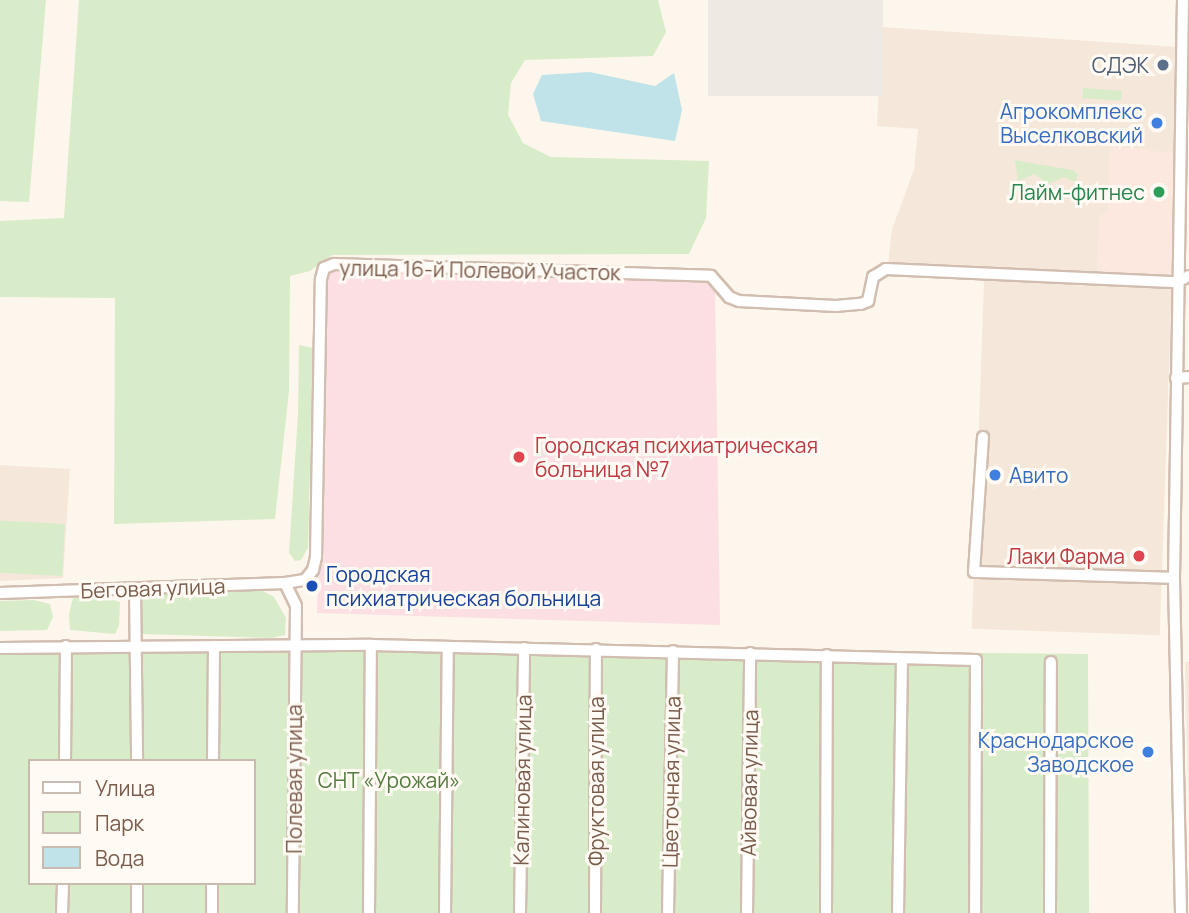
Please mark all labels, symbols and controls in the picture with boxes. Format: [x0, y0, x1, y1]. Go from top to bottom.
place label: СДЭК [1092, 52, 1149, 78]
marker: СДЭК [1155, 57, 1171, 73]
place label: Агрокомплекс Выселковский [1000, 98, 1143, 148]
marker: Агрокомплекс Выселковский [1149, 115, 1165, 131]
place label: Лайм-фитнес [1009, 179, 1145, 205]
marker: Лайм-фитнес [1151, 184, 1167, 200]
street label: улица 16-й Полевой Участок [339, 255, 621, 285]
place label: Городская психиатрическая больница №7 [535, 432, 818, 482]
marker: Городская психиатрическая больница №7 [509, 447, 529, 467]
place label: Авито [1009, 462, 1068, 488]
marker: Авито [987, 467, 1003, 483]
place label: Лаки Фарма [1007, 543, 1125, 569]
marker: Лаки Фарма [1131, 548, 1147, 564]
place label: Городская психиатрическая больница [326, 561, 601, 611]
street label: Беговая улица [80, 573, 226, 603]
marker: Городская психиатрическая больница [304, 578, 320, 594]
street label: Калиновая улица [508, 694, 536, 866]
street label: Фруктовая улица [583, 696, 609, 866]
street label: Цветочная улица [657, 696, 685, 868]
street label: Полевая улица [281, 704, 307, 854]
street label: Айвовая улица [735, 709, 763, 857]
place label: Краснодарское Заводское [978, 727, 1134, 777]
marker: Краснодарское Заводское [1140, 744, 1156, 760]
legend [28, 759, 256, 885]
park label: СНТ «Урожай» [317, 767, 461, 793]
text: Улица [95, 774, 155, 802]
text: Парк [95, 809, 144, 837]
text: Вода [95, 844, 145, 872]

